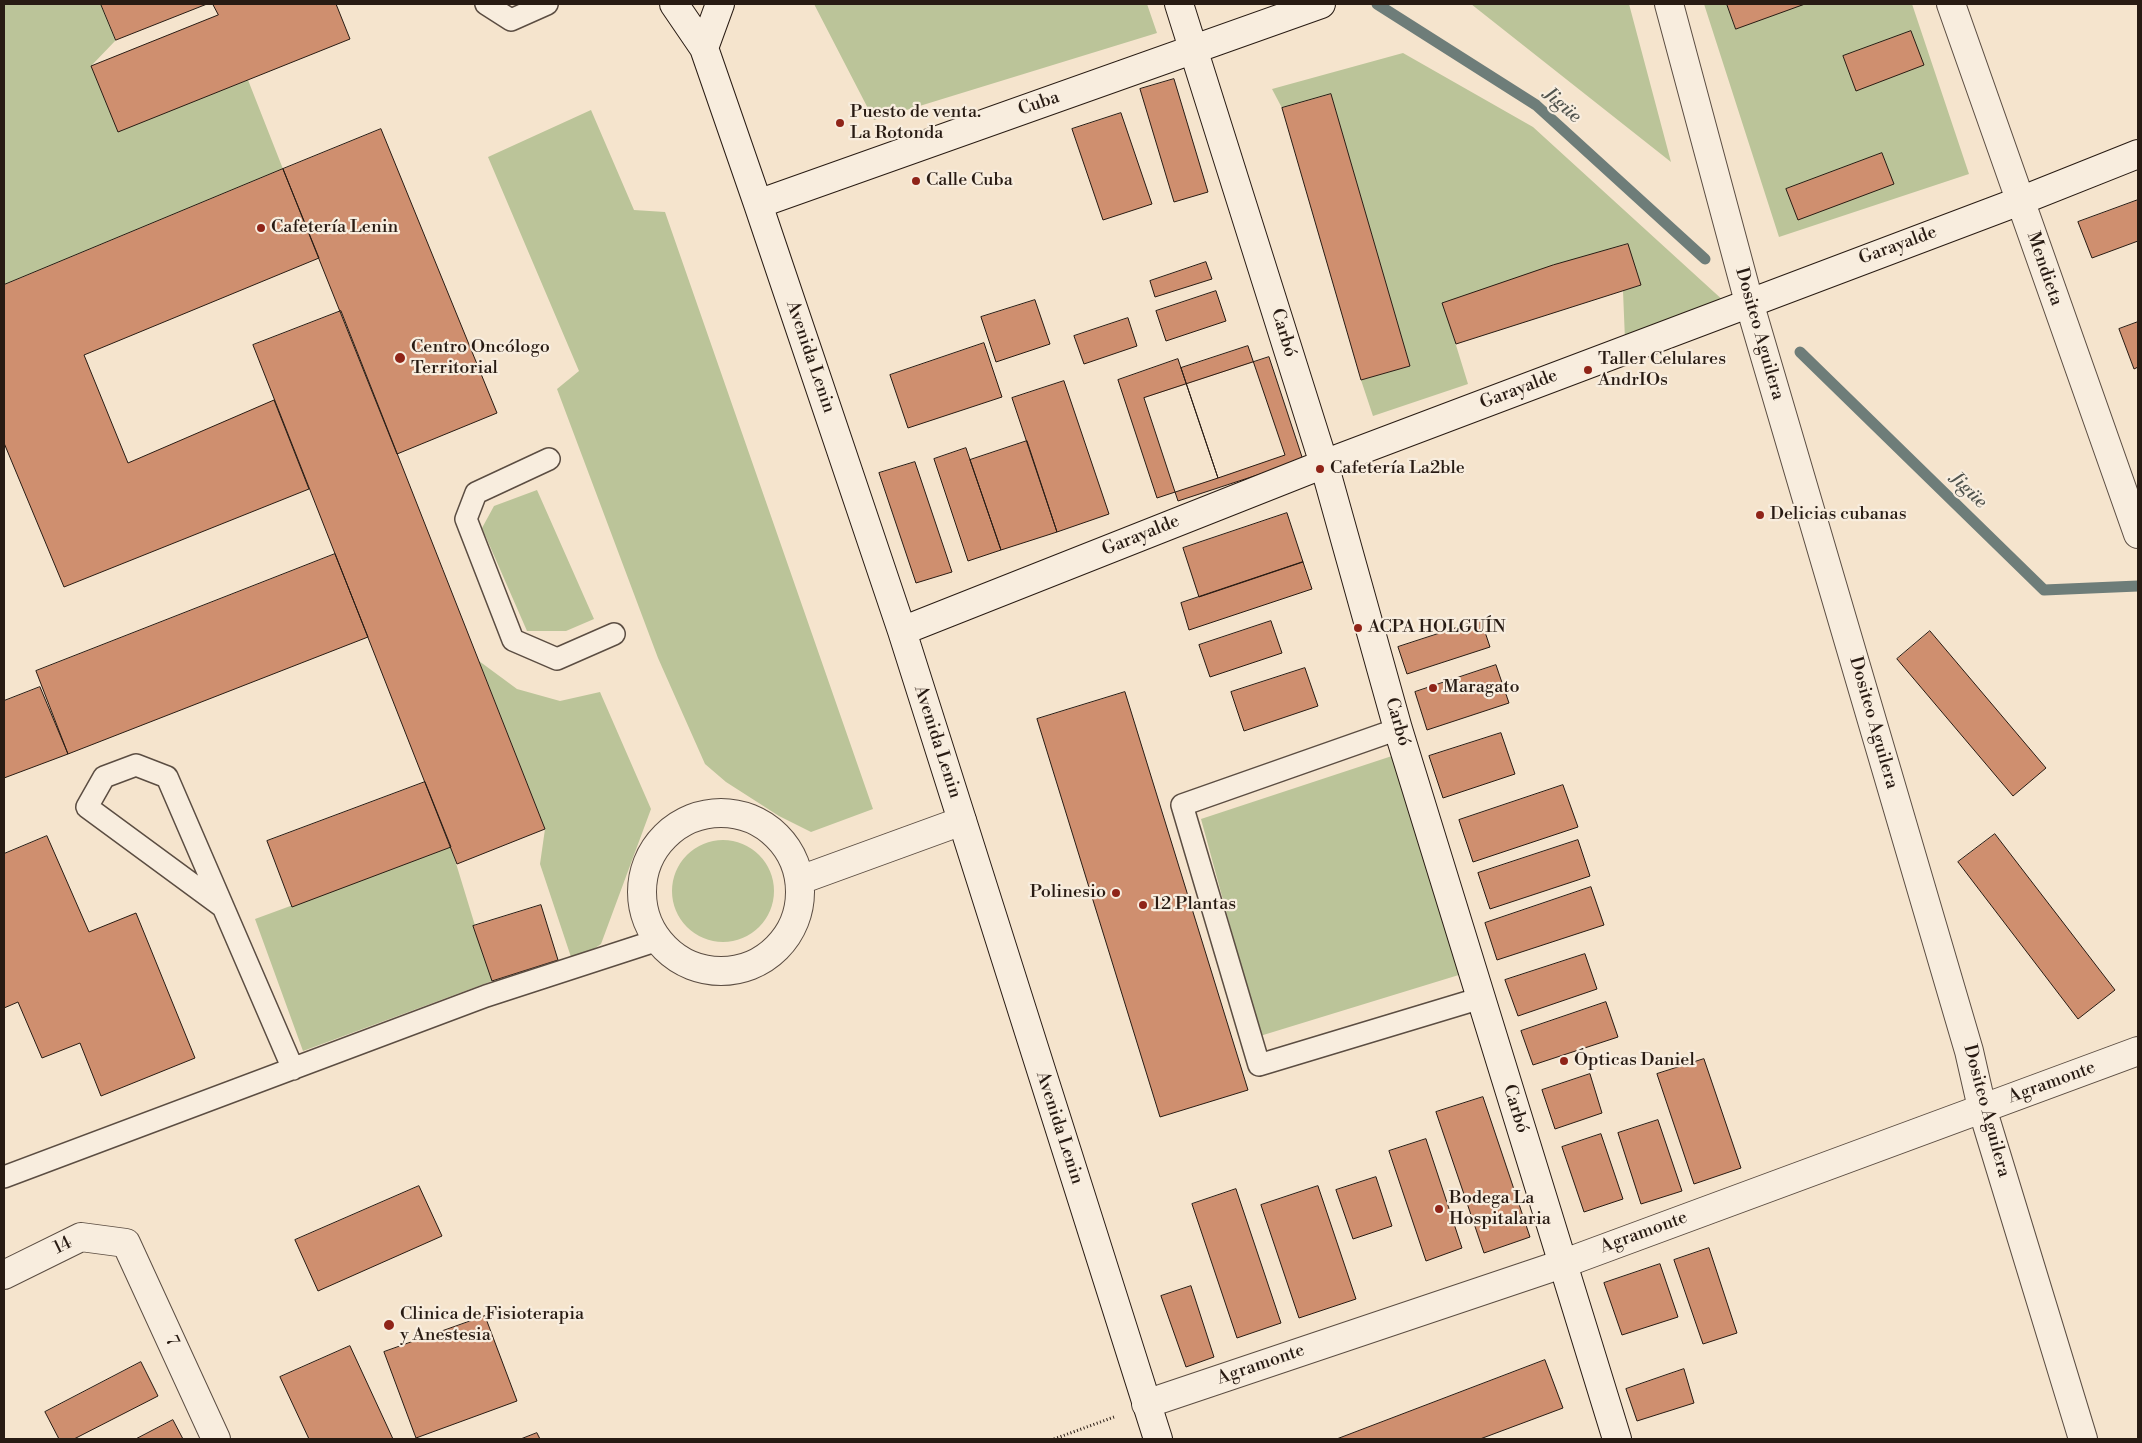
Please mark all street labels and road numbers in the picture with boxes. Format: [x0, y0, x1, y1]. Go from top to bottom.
street label: Cuba [1016, 87, 1062, 121]
street label: Garayalde [1856, 222, 1940, 270]
street label: Mendieta [2021, 229, 2067, 309]
street label: Dositeo Aguilera [1730, 265, 1788, 403]
street label: Avenida Lenin [781, 298, 839, 416]
street label: Carbó [1265, 306, 1301, 360]
street label: Garayalde [1477, 365, 1561, 415]
street label: Garayalde [1099, 511, 1183, 561]
street label: Dositeo Aguilera [1844, 654, 1902, 792]
street label: Avenida Lenin [909, 683, 965, 801]
street label: Carbó [1380, 695, 1414, 749]
street label: Dositeo Aguilera [1958, 1042, 2014, 1180]
street label: Agramonte [2005, 1057, 2099, 1109]
street label: Avenida Lenin [1031, 1069, 1087, 1187]
street label: Carbó [1497, 1082, 1533, 1136]
street label: Agramonte [1597, 1207, 1691, 1259]
street label: 14 [50, 1232, 76, 1260]
street label: 7 [159, 1332, 183, 1350]
street label: Agramonte [1214, 1340, 1308, 1390]

